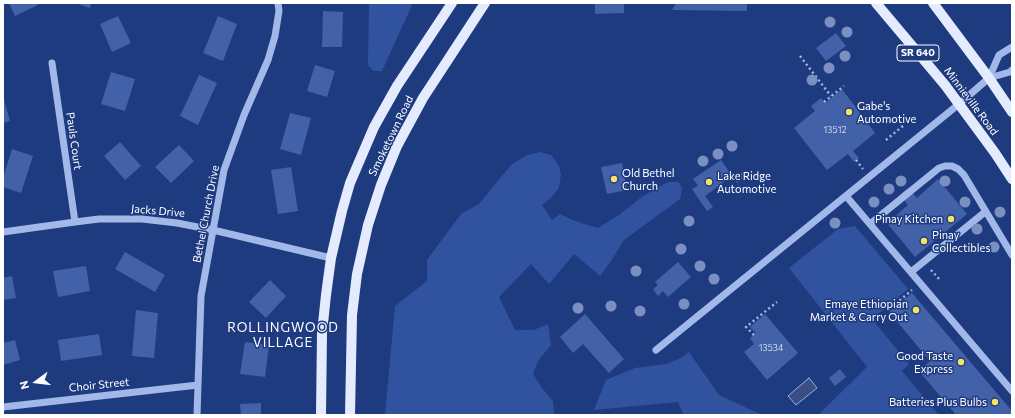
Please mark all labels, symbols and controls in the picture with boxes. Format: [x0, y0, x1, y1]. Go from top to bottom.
road number: SR 640 [897, 45, 939, 61]
street label: Minnieville Road [941, 64, 1001, 138]
street label: Smoketown Road [366, 94, 416, 178]
place label: Gabe's Automotive [857, 99, 916, 125]
marker: Gabe's Automotive [844, 107, 854, 117]
street label: Pauls Court [63, 111, 85, 171]
house number: 13512 [824, 125, 846, 135]
street label: Bethel Church Drive [190, 164, 222, 264]
place label: Old Bethel Church [622, 166, 674, 192]
place label: Lake Ridge Automotive [717, 169, 776, 195]
marker: Old Bethel Church [609, 174, 619, 184]
marker: Lake Ridge Automotive [704, 177, 714, 187]
street label: Jacks Drive [131, 202, 185, 220]
place label: Pinay Kitchen [875, 212, 943, 226]
marker: Pinay Kitchen [946, 214, 956, 224]
place label: Pinay Collectibles [932, 228, 990, 254]
marker: Pinay Collectibles [919, 236, 929, 246]
place label: Emaye Ethiopian Market & Carry Out [810, 297, 908, 323]
marker: Emaye Ethiopian Market & Carry Out [911, 305, 921, 315]
district label: ROLLINGWOOD VILLAGE [227, 320, 339, 351]
house number: 13534 [759, 343, 783, 353]
place label: Good Taste Express [896, 349, 953, 375]
marker: Good Taste Express [956, 357, 966, 367]
north arrow [16, 362, 56, 402]
street label: Choir Street [68, 375, 130, 395]
text: N [17, 380, 31, 391]
place label: Batteries Plus Bulbs [889, 395, 987, 409]
marker: Batteries Plus Bulbs [990, 397, 1000, 407]

